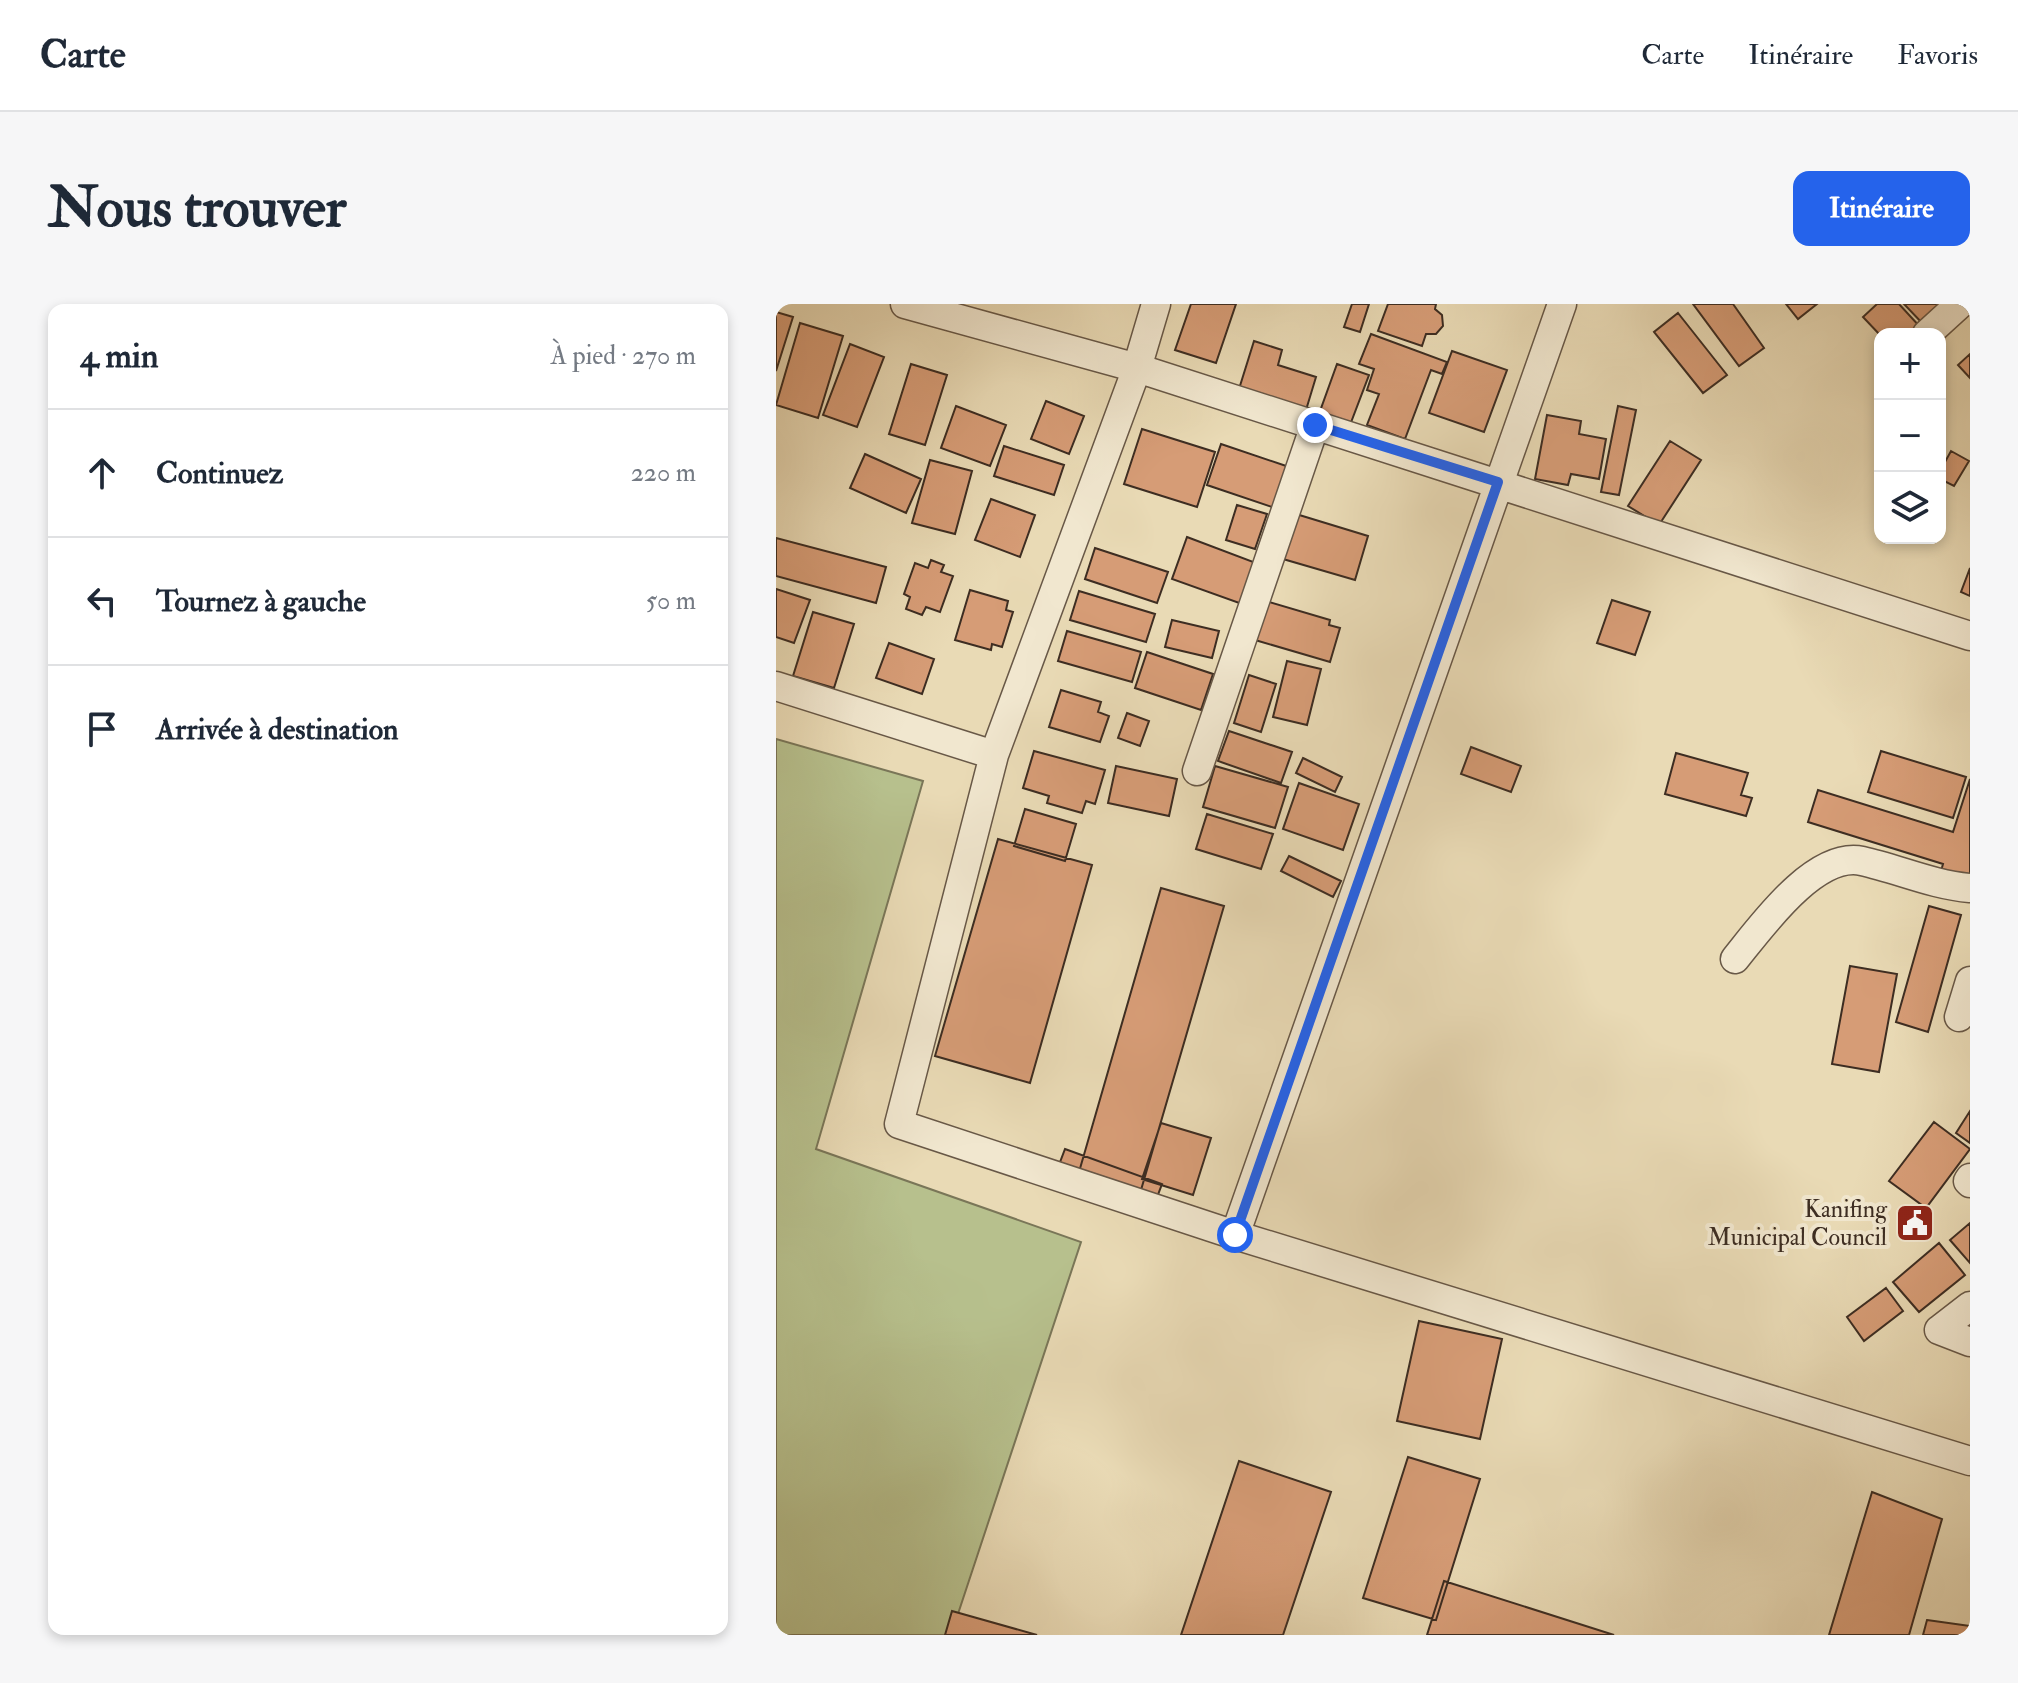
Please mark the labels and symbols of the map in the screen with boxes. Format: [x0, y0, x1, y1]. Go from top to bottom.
route end [1297, 407, 1333, 443]
place label: Kanifing Municipal Council [1708, 1194, 1888, 1253]
public building icon: Kanifing Municipal Council [1894, 1202, 1936, 1244]
route start [1217, 1217, 1253, 1253]

